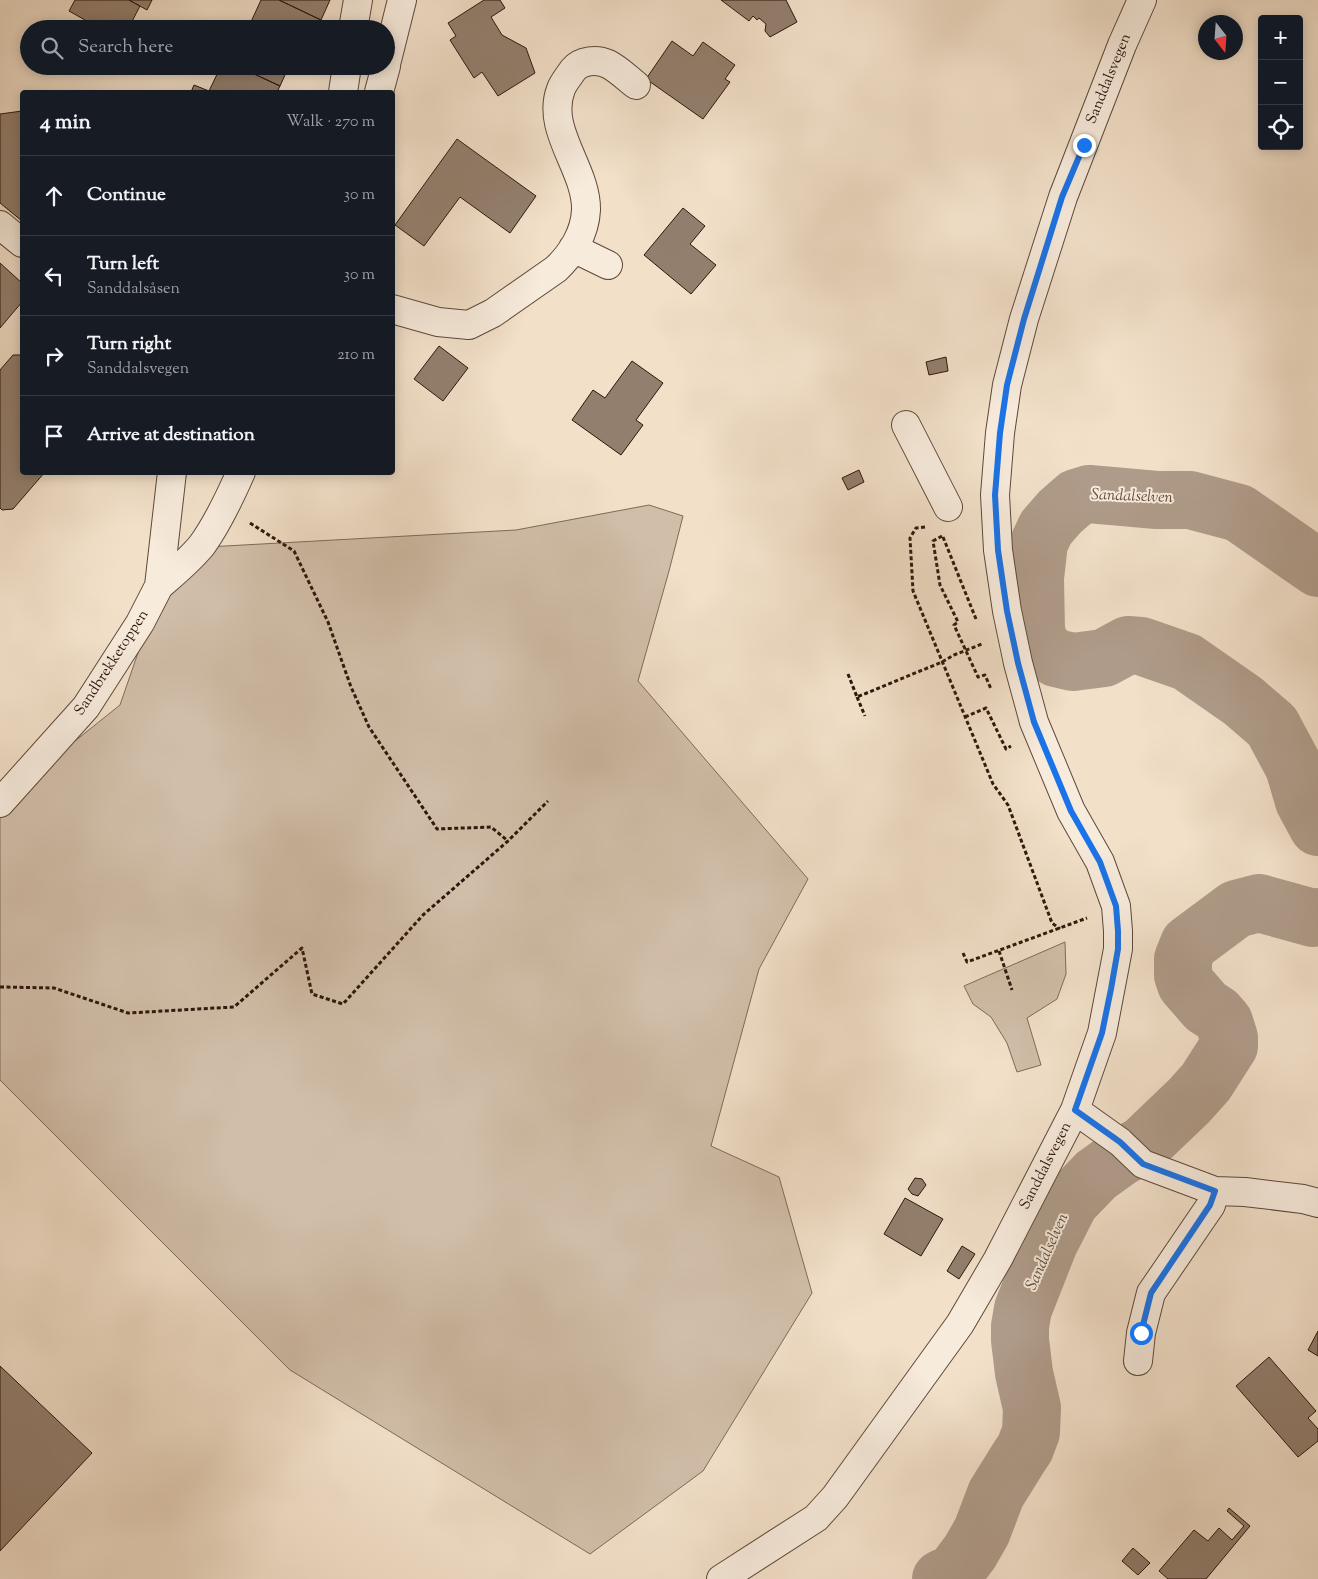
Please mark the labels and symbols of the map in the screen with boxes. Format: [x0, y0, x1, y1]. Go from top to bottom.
north arrow [1198, 15, 1243, 60]
street label: Sanddalsvegen [1081, 31, 1137, 127]
route end [1073, 134, 1096, 157]
water label: Sandalselven [1091, 484, 1174, 510]
street label: Sandbrekketoppen [70, 606, 154, 720]
street label: Sanddalsvegen [1015, 1118, 1077, 1213]
water label: Sandalselven [1021, 1209, 1075, 1294]
route start [1130, 1322, 1153, 1345]

